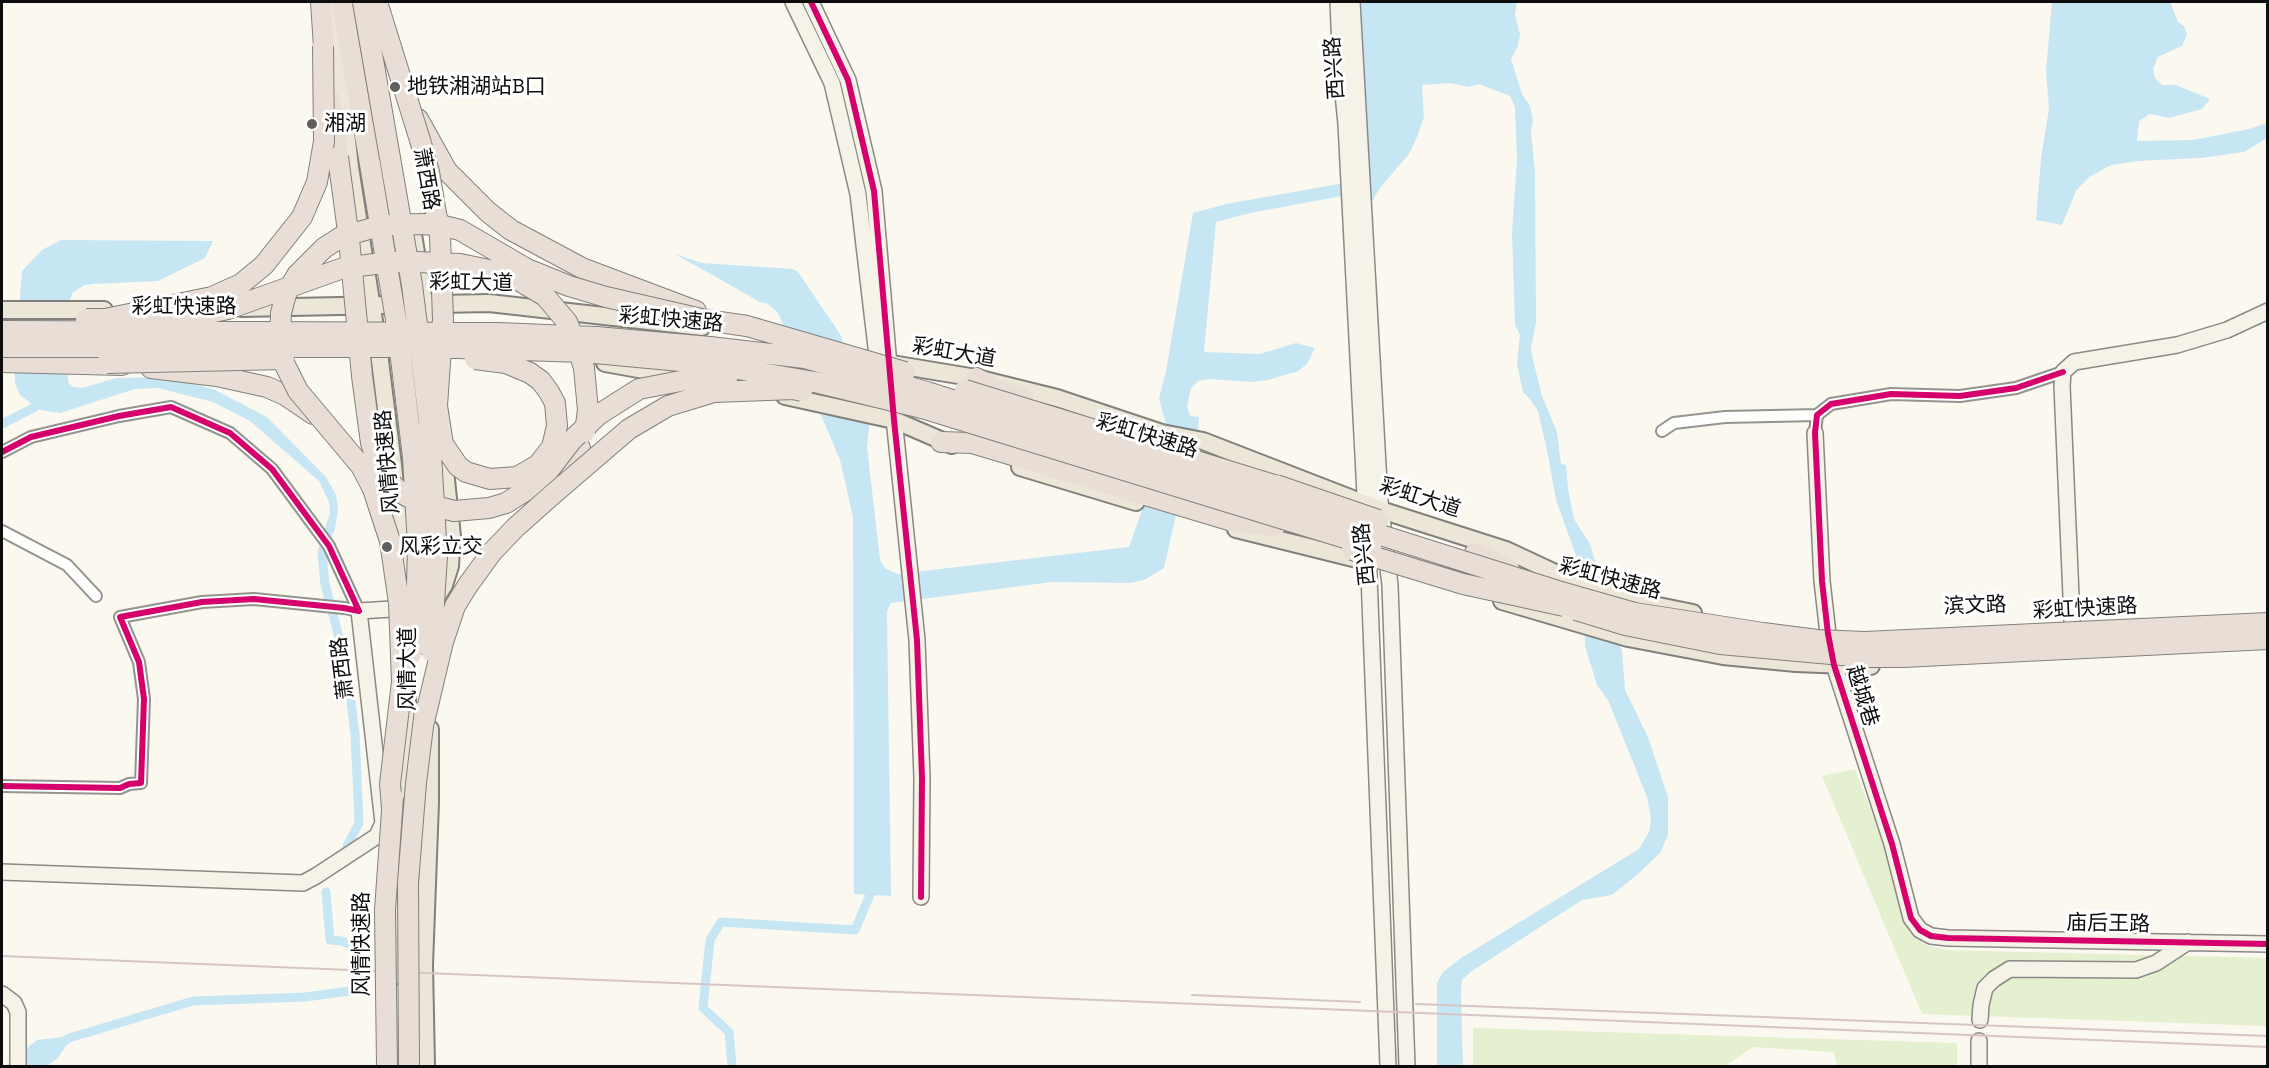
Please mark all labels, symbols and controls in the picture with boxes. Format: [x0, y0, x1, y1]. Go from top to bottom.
street label: 西兴路 [1320, 36, 1350, 100]
place label: 地铁湘湖站B口 [407, 74, 546, 100]
marker: 地铁湘湖站B口 [388, 80, 402, 94]
place label: 湘湖 [324, 111, 366, 137]
marker: 湘湖 [305, 117, 319, 131]
street label: 萧西路 [408, 146, 444, 212]
street label: 彩虹大道 [429, 270, 513, 296]
street label: 彩虹快速路 [132, 294, 236, 320]
street label: 彩虹快速路 [618, 303, 724, 337]
street label: 彩虹大道 [910, 333, 998, 373]
street label: 风情快速路 [371, 409, 405, 515]
street label: 彩虹快速路 [1093, 409, 1201, 463]
street label: 彩虹大道 [1376, 473, 1464, 523]
street label: 西兴路 [1349, 521, 1381, 587]
place label: 风彩立交 [399, 534, 483, 560]
marker: 风彩立交 [380, 540, 394, 554]
street label: 彩虹快速路 [1556, 553, 1664, 605]
street label: 滨文路 [1943, 592, 2007, 620]
street label: 彩虹快速路 [2032, 594, 2138, 624]
street label: 风情大道 [395, 627, 421, 711]
street label: 萧西路 [327, 635, 359, 701]
street label: 越城巷 [1841, 662, 1883, 730]
street label: 风情快速路 [349, 892, 375, 996]
street label: 庙后王路 [2066, 911, 2150, 937]

